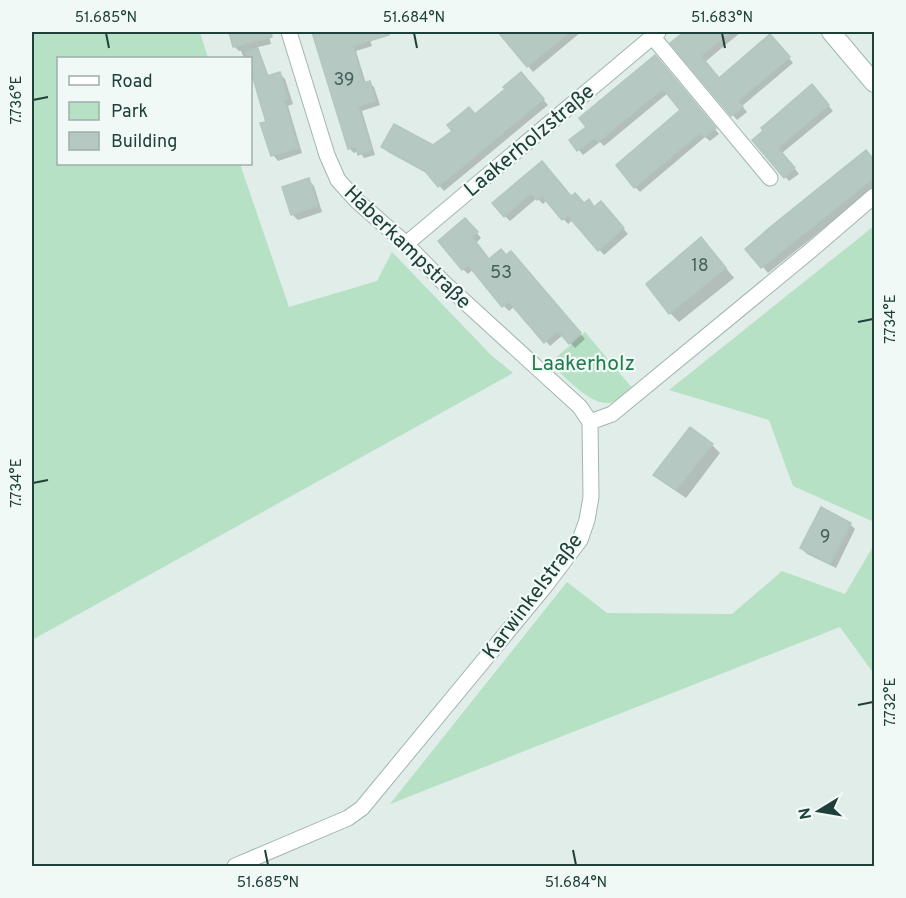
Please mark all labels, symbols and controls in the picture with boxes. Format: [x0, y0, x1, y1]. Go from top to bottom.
text: 51.685°N [75, 9, 137, 28]
text: 51.684°N [383, 9, 445, 28]
text: 51.683°N [691, 9, 753, 28]
legend [57, 57, 252, 165]
house number: 39 [333, 69, 355, 92]
text: Road [111, 71, 153, 94]
text: 7.736°E [8, 76, 27, 124]
street label: Laakerholzstraße [459, 79, 601, 204]
text: Park [111, 101, 148, 124]
text: Building [111, 131, 177, 154]
street label: Haberkampstraße [338, 180, 476, 316]
house number: 18 [691, 255, 709, 278]
house number: 53 [490, 262, 512, 285]
text: 7.734°E [882, 294, 901, 344]
park label: Laakerholz [531, 351, 635, 378]
text: 7.734°E [8, 458, 27, 508]
house number: 9 [820, 526, 830, 549]
street label: Karwinkelstraße [477, 528, 589, 665]
text: 7.732°E [882, 678, 901, 726]
north arrow [789, 781, 849, 841]
text: N [795, 806, 817, 821]
text: 51.685°N [237, 874, 299, 893]
text: 51.684°N [545, 874, 607, 893]

